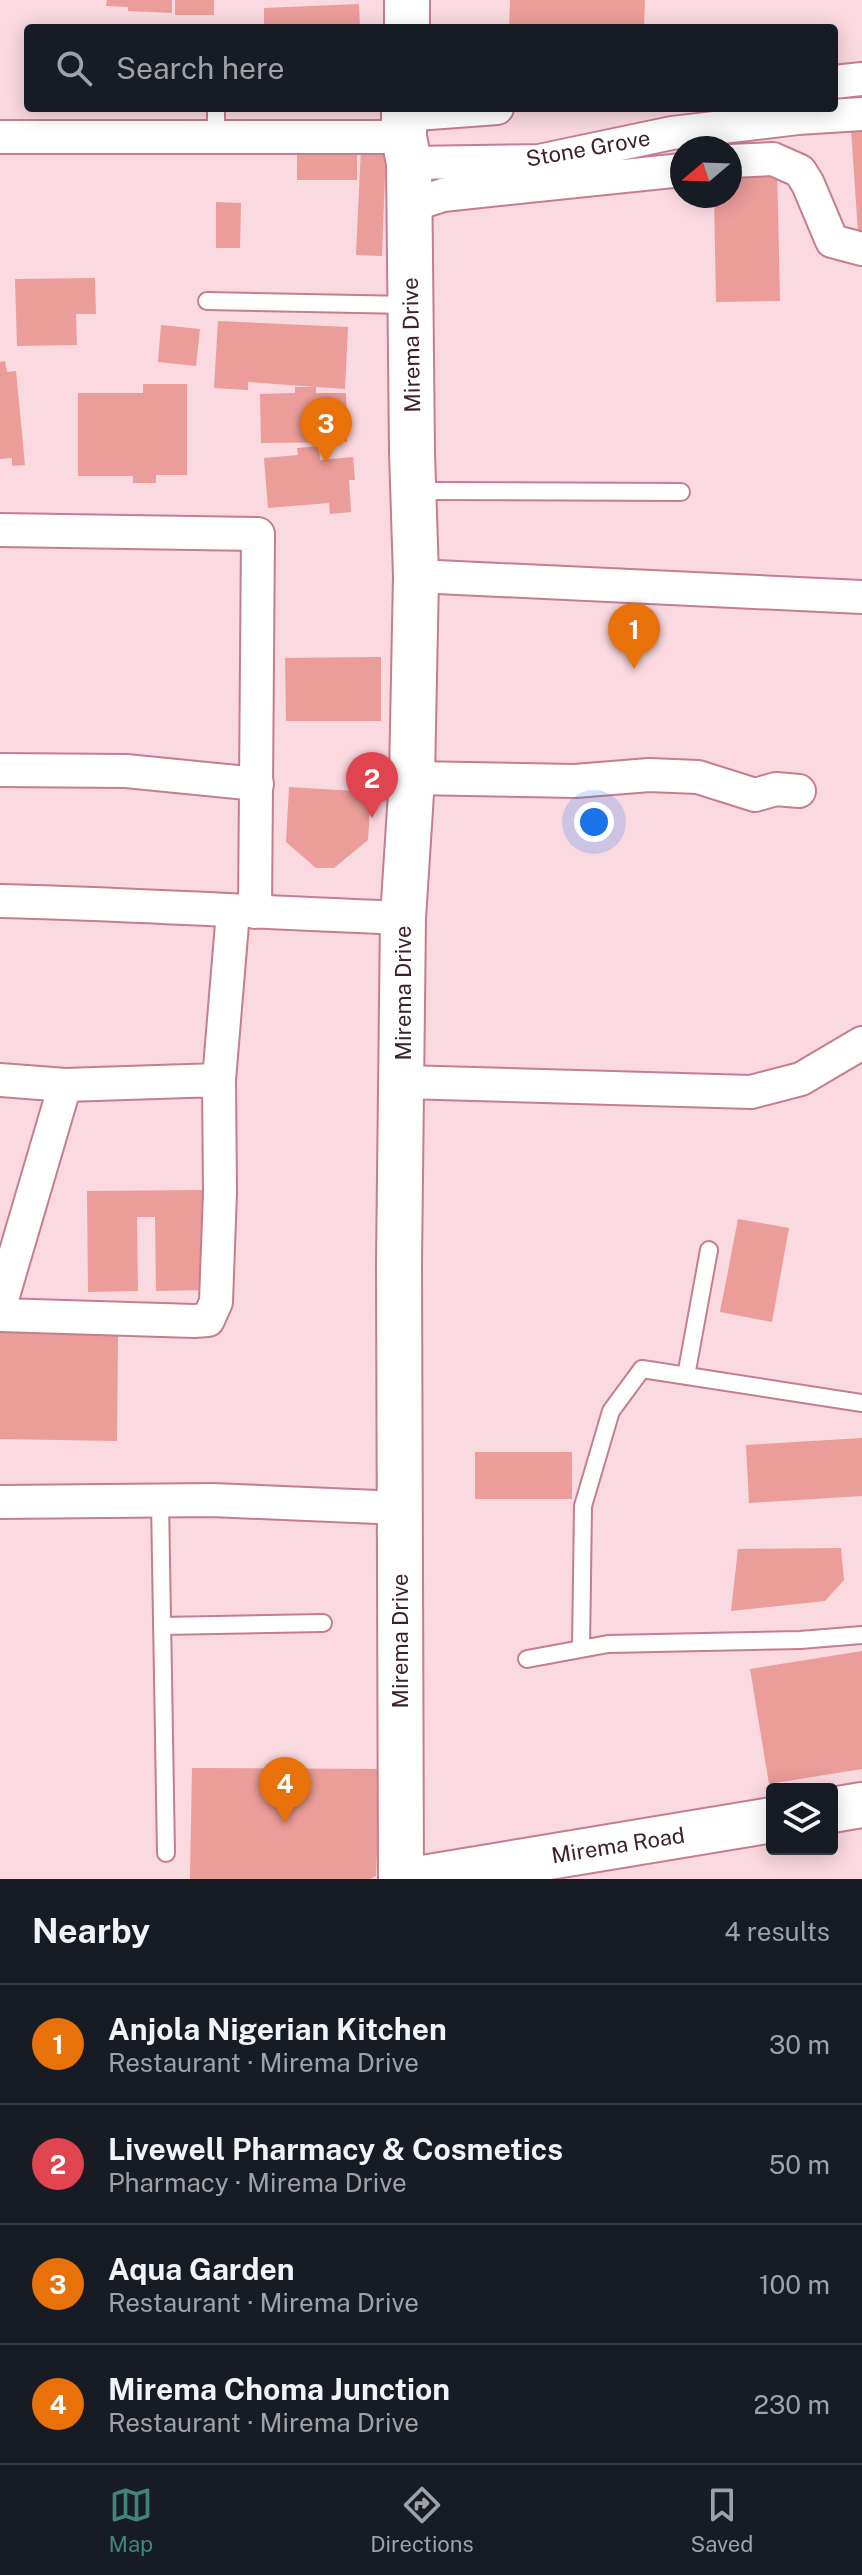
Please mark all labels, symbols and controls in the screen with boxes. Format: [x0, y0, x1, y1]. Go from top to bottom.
search box [24, 24, 838, 112]
icon: search [52, 46, 96, 90]
text: Search here [116, 50, 284, 86]
street label: Stone Grove [524, 124, 652, 172]
north arrow [670, 136, 742, 208]
street label: Mirema Drive [397, 277, 425, 413]
pin: 3 [300, 397, 352, 463]
pin: 1 [608, 603, 660, 669]
pin: 2 [346, 752, 398, 818]
your location [574, 802, 614, 842]
street label: Mirema Drive [390, 925, 416, 1061]
street label: Mirema Drive [387, 1573, 413, 1709]
pin: 4 [259, 1757, 311, 1823]
map controls [766, 1783, 838, 1855]
button: layers [766, 1783, 838, 1855]
street label: Mirema Road [550, 1822, 686, 1868]
text: Nearby [32, 1911, 150, 1951]
text: 4 results [724, 1916, 830, 1947]
text: Anjola Nigerian Kitchen [108, 2011, 447, 2047]
text: 1 [52, 2029, 64, 2060]
text: 30 m [769, 2029, 830, 2060]
text: Restaurant · Mirema Drive [108, 2047, 419, 2078]
text: Livewell Pharmacy & Cosmetics [108, 2131, 563, 2167]
text: 2 [50, 2149, 66, 2180]
text: 50 m [769, 2149, 830, 2180]
text: Pharmacy · Mirema Drive [108, 2167, 407, 2198]
text: Aqua Garden [108, 2251, 295, 2287]
text: 3 [49, 2269, 67, 2300]
text: 100 m [759, 2269, 830, 2300]
text: Restaurant · Mirema Drive [108, 2287, 419, 2318]
text: Mirema Choma Junction [108, 2371, 450, 2407]
text: 4 [49, 2389, 67, 2420]
text: 230 m [754, 2389, 830, 2420]
text: Restaurant · Mirema Drive [108, 2407, 419, 2438]
tab: Map [109, 2483, 153, 2557]
tab: Directions [370, 2483, 474, 2557]
tab: Saved [691, 2483, 753, 2557]

